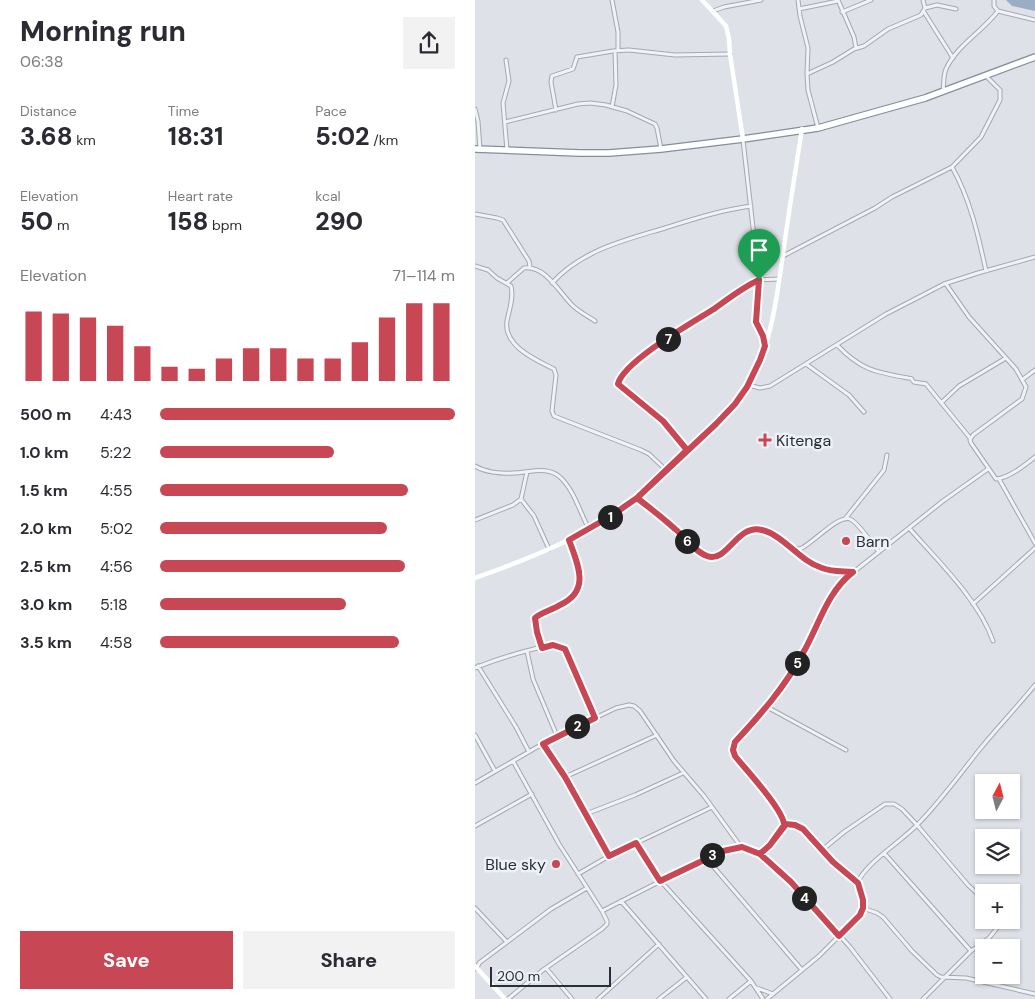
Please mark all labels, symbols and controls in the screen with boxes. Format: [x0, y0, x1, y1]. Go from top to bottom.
text: Morning run [20, 13, 186, 50]
button: share [403, 17, 455, 69]
text: 06:38 [20, 51, 63, 72]
text: Distance [20, 102, 77, 120]
text: Time [168, 102, 199, 120]
text: Pace [315, 102, 347, 120]
text: 3.68 [20, 120, 73, 153]
text: 18:31 [168, 120, 223, 153]
text: 5:02 [315, 120, 369, 153]
text: km [73, 131, 96, 149]
text: /km [369, 131, 398, 149]
text: Elevation [20, 187, 78, 205]
text: Heart rate [168, 187, 233, 205]
text: kcal [315, 187, 341, 205]
text: 50 [20, 205, 53, 238]
text: 158 [168, 205, 208, 238]
text: 290 [315, 205, 363, 238]
text: m [53, 216, 69, 234]
text: bpm [208, 216, 242, 234]
pin [738, 229, 780, 280]
icon: arrive [745, 236, 773, 264]
text: Elevation [20, 265, 87, 286]
text: 71–114 m [392, 265, 455, 286]
pin: 7 [655, 326, 681, 352]
text: 7 [665, 330, 672, 348]
text: 500 m [20, 404, 71, 425]
text: 4:43 [100, 404, 132, 425]
place label: Kitenga [776, 430, 831, 451]
marker: Kitenga [758, 433, 772, 447]
text: 1.0 km [20, 442, 69, 463]
text: 5:22 [100, 442, 131, 463]
text: 1.5 km [20, 480, 68, 501]
text: 4:55 [100, 480, 132, 501]
pin: 1 [597, 504, 623, 530]
text: 1 [608, 508, 613, 526]
text: 2.0 km [20, 518, 72, 539]
text: 5:02 [100, 518, 133, 539]
pin: 6 [675, 528, 699, 554]
place label: Barn [856, 531, 889, 552]
text: 6 [683, 532, 692, 550]
marker: Barn [840, 535, 852, 547]
text: 2.5 km [20, 556, 71, 577]
text: 4:56 [100, 556, 133, 577]
text: 3.0 km [20, 594, 72, 615]
text: 5:18 [100, 594, 128, 615]
text: 3.5 km [20, 632, 72, 653]
text: 4:58 [100, 632, 132, 653]
pin: 5 [785, 650, 809, 676]
text: 5 [793, 654, 802, 672]
pin: 2 [565, 714, 589, 738]
text: 2 [573, 717, 582, 735]
north arrow [975, 774, 1020, 819]
map controls [975, 774, 1020, 984]
button: layers [975, 829, 1020, 874]
pin: 3 [699, 842, 725, 868]
text: 3 [708, 846, 717, 864]
place label: Blue sky [485, 854, 546, 875]
marker: Blue sky [550, 858, 562, 870]
button: + [975, 884, 1020, 929]
pin: 4 [791, 886, 817, 910]
text: 4 [800, 889, 809, 907]
button: Save [20, 931, 233, 989]
button: Share [243, 931, 455, 989]
button: − [975, 939, 1020, 984]
scale bar [490, 964, 611, 987]
text: 200 m [497, 967, 540, 985]

